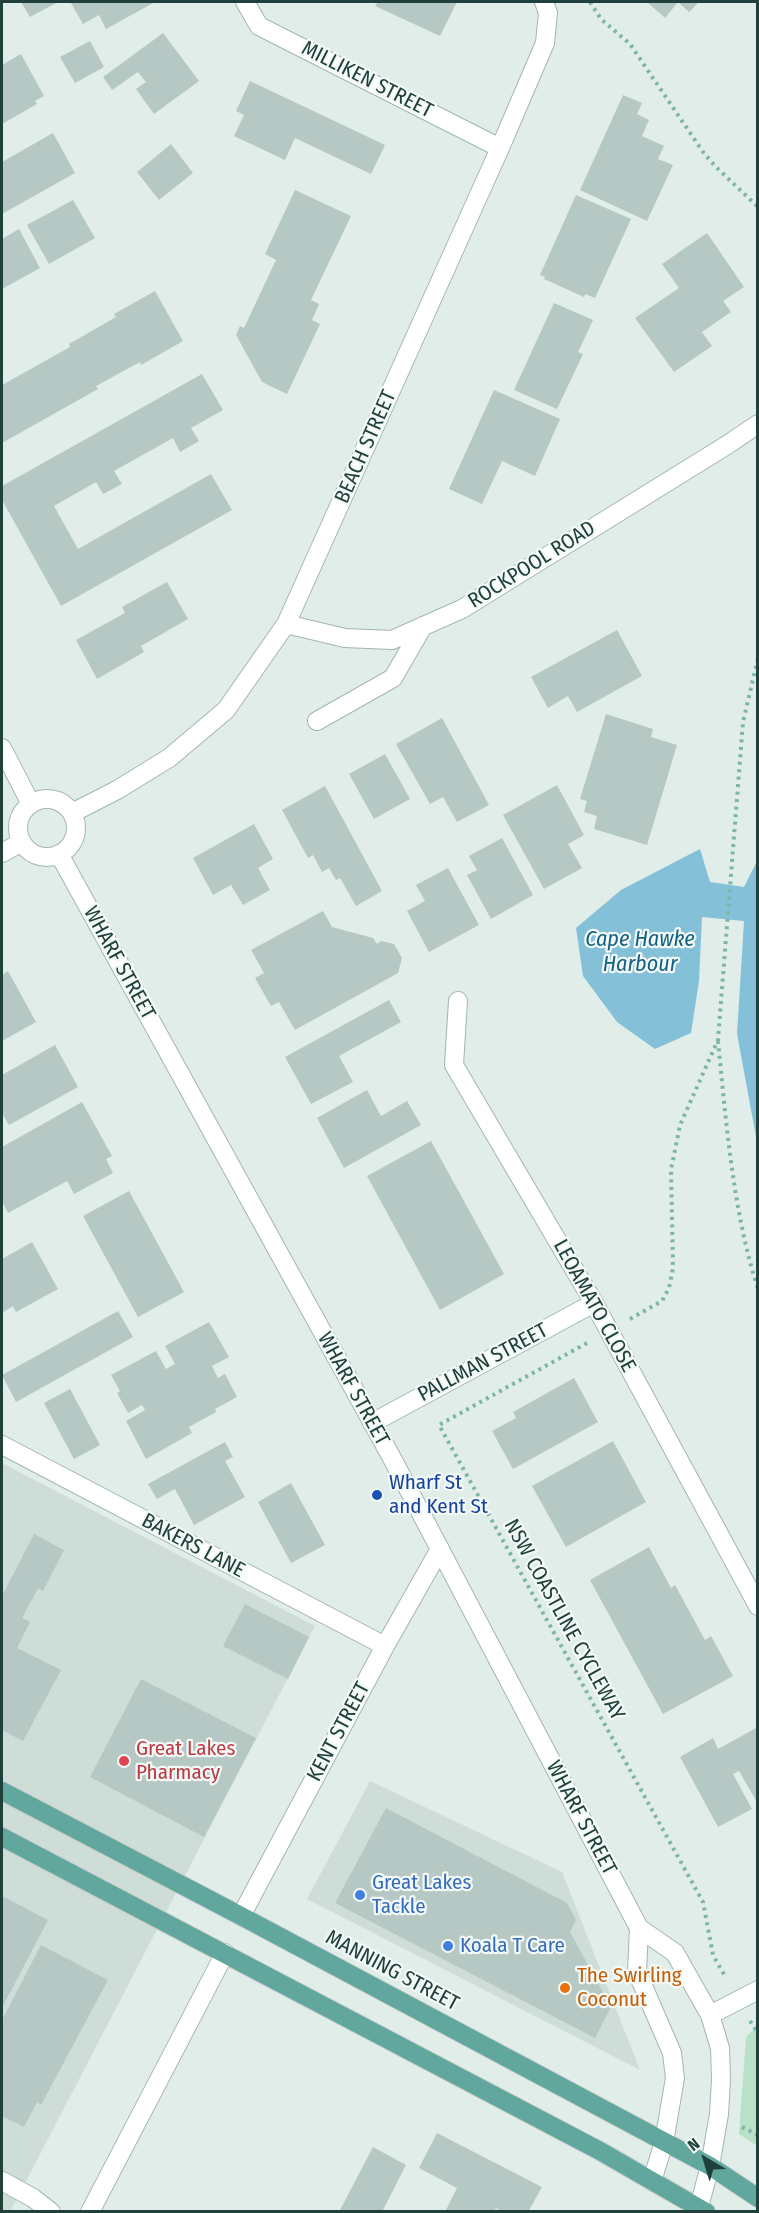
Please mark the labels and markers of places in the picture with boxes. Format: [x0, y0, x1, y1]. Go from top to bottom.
place label: Wharf St and Kent St [389, 1470, 488, 1520]
marker: Wharf St and Kent St [370, 1488, 384, 1502]
place label: Great Lakes Pharmacy [136, 1736, 235, 1786]
marker: Great Lakes Pharmacy [117, 1754, 131, 1768]
place label: Great Lakes Tackle [372, 1870, 471, 1920]
marker: Great Lakes Tackle [353, 1888, 367, 1902]
place label: Koala T Care [460, 1933, 565, 1959]
marker: Koala T Care [441, 1939, 455, 1953]
place label: The Swirling Coconut [577, 1963, 682, 2013]
marker: The Swirling Coconut [558, 1981, 572, 1995]

